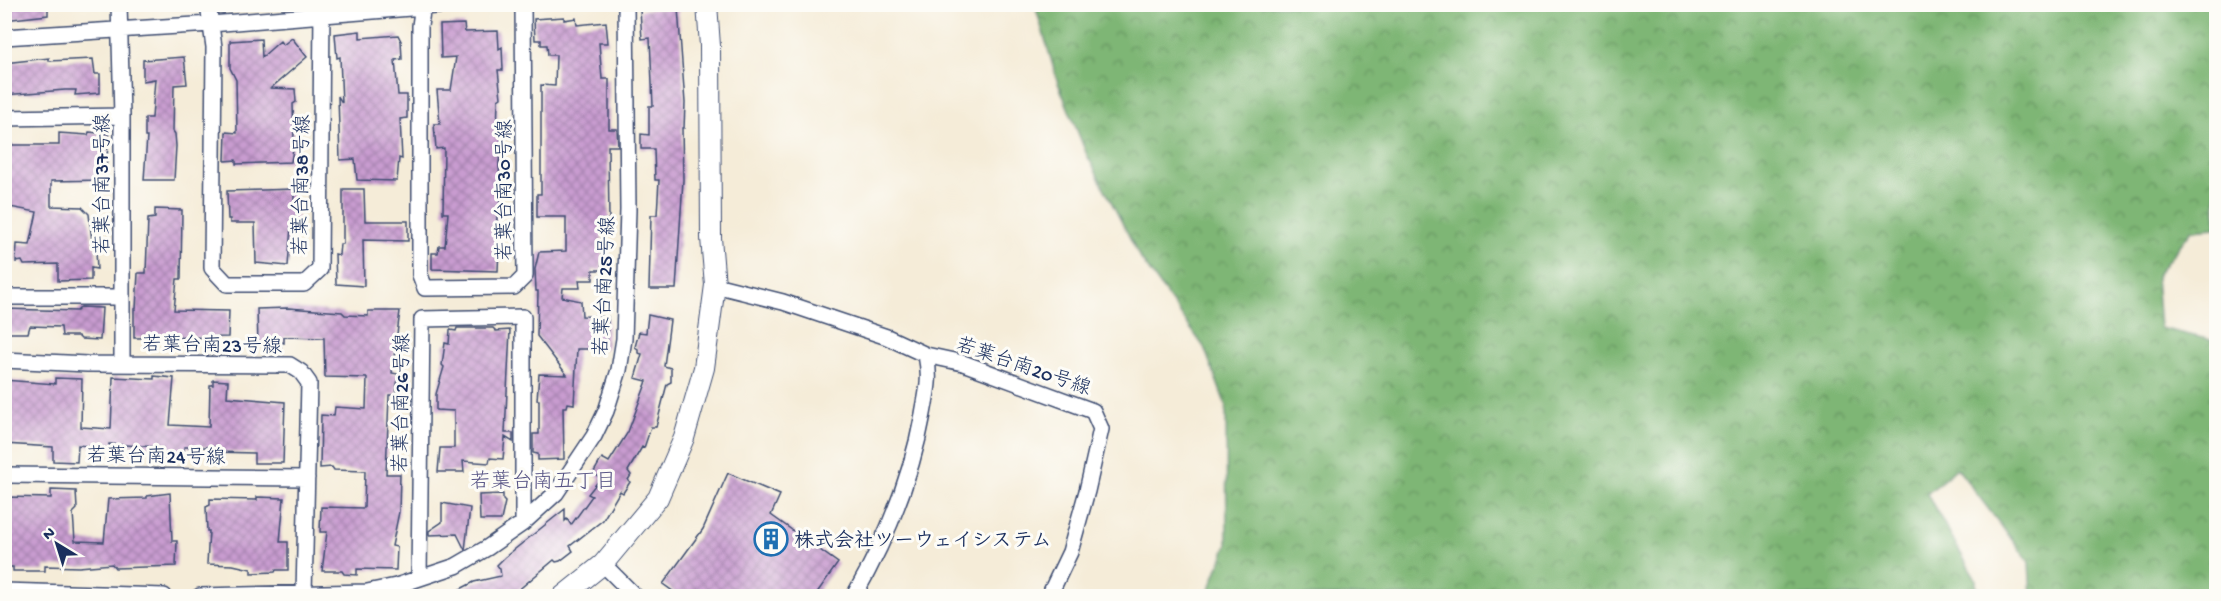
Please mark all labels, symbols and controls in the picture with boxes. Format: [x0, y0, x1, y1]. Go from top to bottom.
street label: 若葉台南37号線 [91, 114, 116, 254]
street label: 若葉台南38号線 [289, 114, 316, 256]
street label: 若葉台南30号線 [493, 119, 518, 261]
street label: 若葉台南25号線 [589, 215, 622, 357]
street label: 若葉台南23号線 [142, 333, 282, 360]
street label: 若葉台南26号線 [389, 333, 416, 473]
street label: 若葉台南20号線 [952, 333, 1094, 402]
street label: 若葉台南24号線 [86, 444, 226, 471]
district label: 若葉台南五丁目 [470, 469, 617, 496]
north arrow [27, 514, 87, 574]
building icon: 株式会社ツーウェイシステム [753, 521, 789, 557]
text: N [40, 524, 60, 546]
place label: 株式会社ツーウェイシステム [794, 529, 1052, 554]

